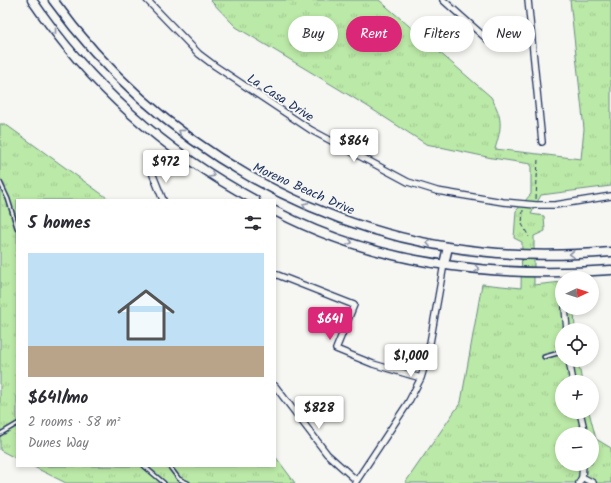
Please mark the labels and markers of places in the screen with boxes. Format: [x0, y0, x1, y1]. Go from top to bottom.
pin: $864 [330, 129, 378, 163]
pin: $972 [142, 150, 190, 184]
pin: $641 [306, 307, 354, 341]
pin: $1,000 [378, 344, 444, 378]
pin: $828 [295, 396, 343, 430]

